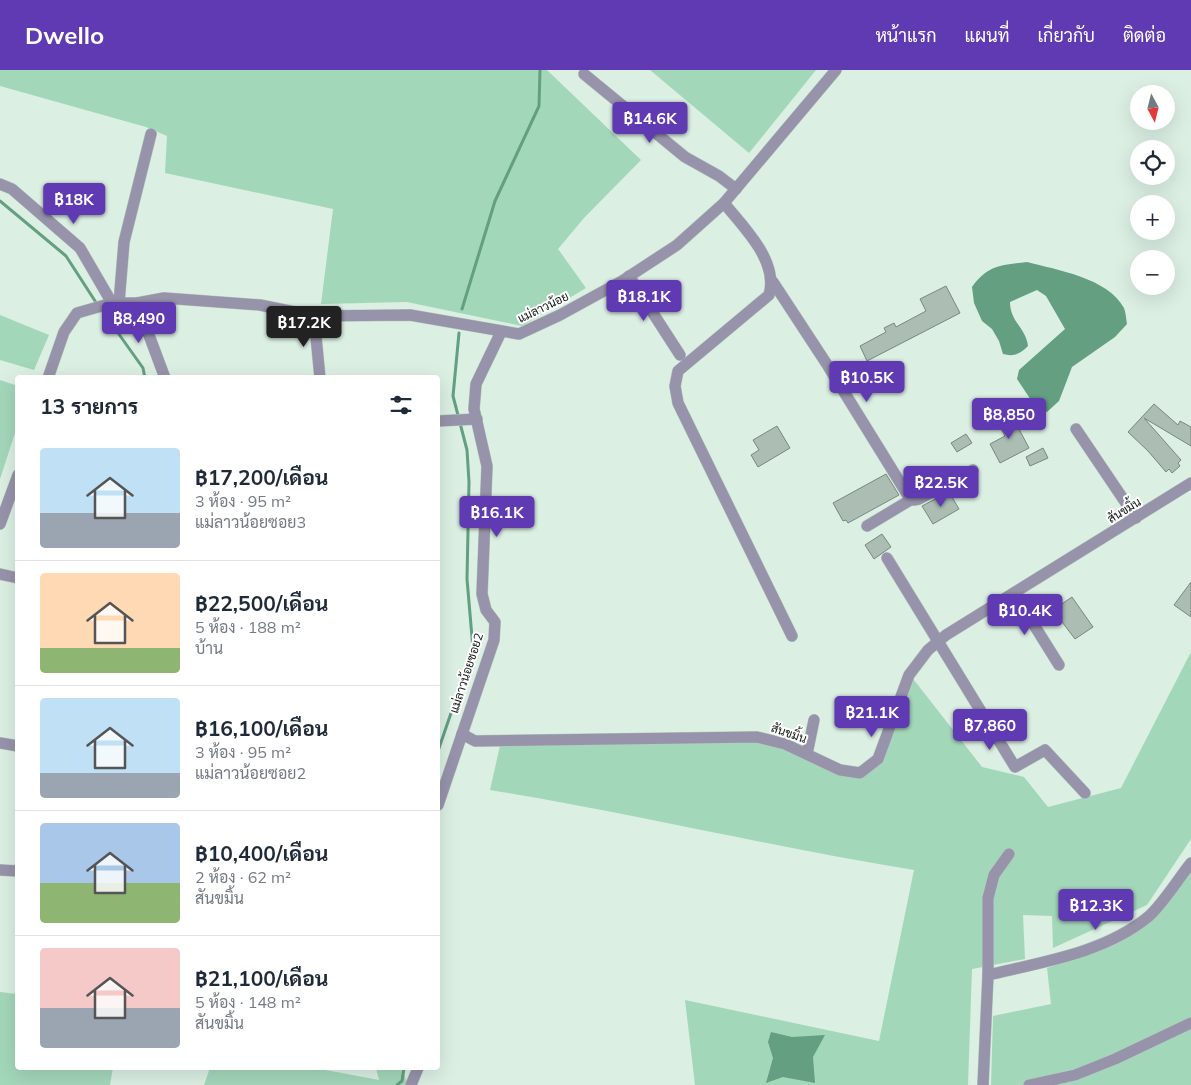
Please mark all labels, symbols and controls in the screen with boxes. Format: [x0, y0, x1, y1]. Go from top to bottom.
text: Dwello [25, 20, 104, 50]
text: หน้าแรก [875, 24, 937, 47]
text: แผนที่ [965, 24, 1009, 47]
text: เกี่ยวกับ [1037, 24, 1095, 47]
text: ติดต่อ [1123, 24, 1166, 47]
north arrow [1130, 85, 1175, 130]
map controls [1130, 85, 1175, 295]
pin: ฿14.6K [609, 102, 691, 144]
text: ฿14.6K [623, 108, 677, 128]
button: locate [1130, 140, 1175, 185]
pin: ฿18K [44, 182, 104, 225]
text: ฿18K [54, 189, 94, 209]
button: + [1130, 195, 1175, 240]
button: − [1130, 250, 1175, 295]
pin: ฿18.1K [603, 280, 685, 322]
text: ฿18.1K [617, 286, 671, 306]
street label: แม่ลาวน้อย [515, 288, 571, 326]
pin: ฿8,490 [98, 302, 180, 344]
pin: ฿17.2K [263, 306, 345, 348]
text: ฿8,490 [113, 308, 165, 328]
text: ฿17.2K [277, 312, 331, 332]
pin: ฿10.5K [826, 360, 908, 403]
text: ฿10.5K [840, 367, 894, 387]
icon: filters [387, 391, 415, 419]
text: 13 รายการ [40, 393, 138, 419]
pin: ฿8,850 [968, 398, 1050, 440]
text: ฿8,850 [983, 404, 1035, 424]
text: ฿17,200/เดือน [195, 464, 329, 490]
pin: ฿22.5K [900, 466, 982, 508]
icon: home [80, 468, 140, 528]
text: ฿22.5K [914, 472, 968, 492]
text: 3 ห้อง · 95 m² [195, 491, 291, 511]
street label: สันขมิ้น [1103, 492, 1144, 526]
pin: ฿16.1K [456, 496, 538, 538]
text: ฿16.1K [470, 502, 524, 522]
text: แม่ลาวน้อยซอย3 [195, 512, 306, 532]
text: ฿22,500/เดือน [195, 590, 329, 616]
icon: home [80, 593, 140, 653]
pin: ฿10.4K [984, 594, 1066, 636]
text: ฿10.4K [998, 600, 1052, 620]
text: 5 ห้อง · 188 m² [195, 617, 301, 637]
street label: แม่ลาวน้อยซอย2 [446, 631, 486, 715]
text: บ้าน [195, 638, 223, 658]
pin: ฿21.1K [831, 696, 913, 738]
text: ฿21.1K [845, 702, 899, 722]
pin: ฿7,860 [949, 708, 1031, 751]
text: ฿16,100/เดือน [195, 715, 329, 741]
text: ฿7,860 [964, 715, 1016, 735]
icon: home [80, 718, 140, 778]
street label: สันขมิ้น [769, 718, 810, 746]
text: 3 ห้อง · 95 m² [195, 742, 291, 762]
text: แม่ลาวน้อยซอย2 [195, 763, 306, 783]
text: ฿10,400/เดือน [195, 840, 329, 866]
icon: home [80, 843, 140, 903]
text: 2 ห้อง · 62 m² [195, 867, 291, 887]
text: สันขมิ้น [195, 888, 244, 908]
pin: ฿12.3K [1055, 888, 1137, 931]
text: ฿12.3K [1069, 895, 1123, 915]
text: ฿21,100/เดือน [195, 965, 329, 991]
icon: home [80, 968, 140, 1028]
text: 5 ห้อง · 148 m² [195, 992, 301, 1012]
text: สันขมิ้น [195, 1013, 244, 1033]

